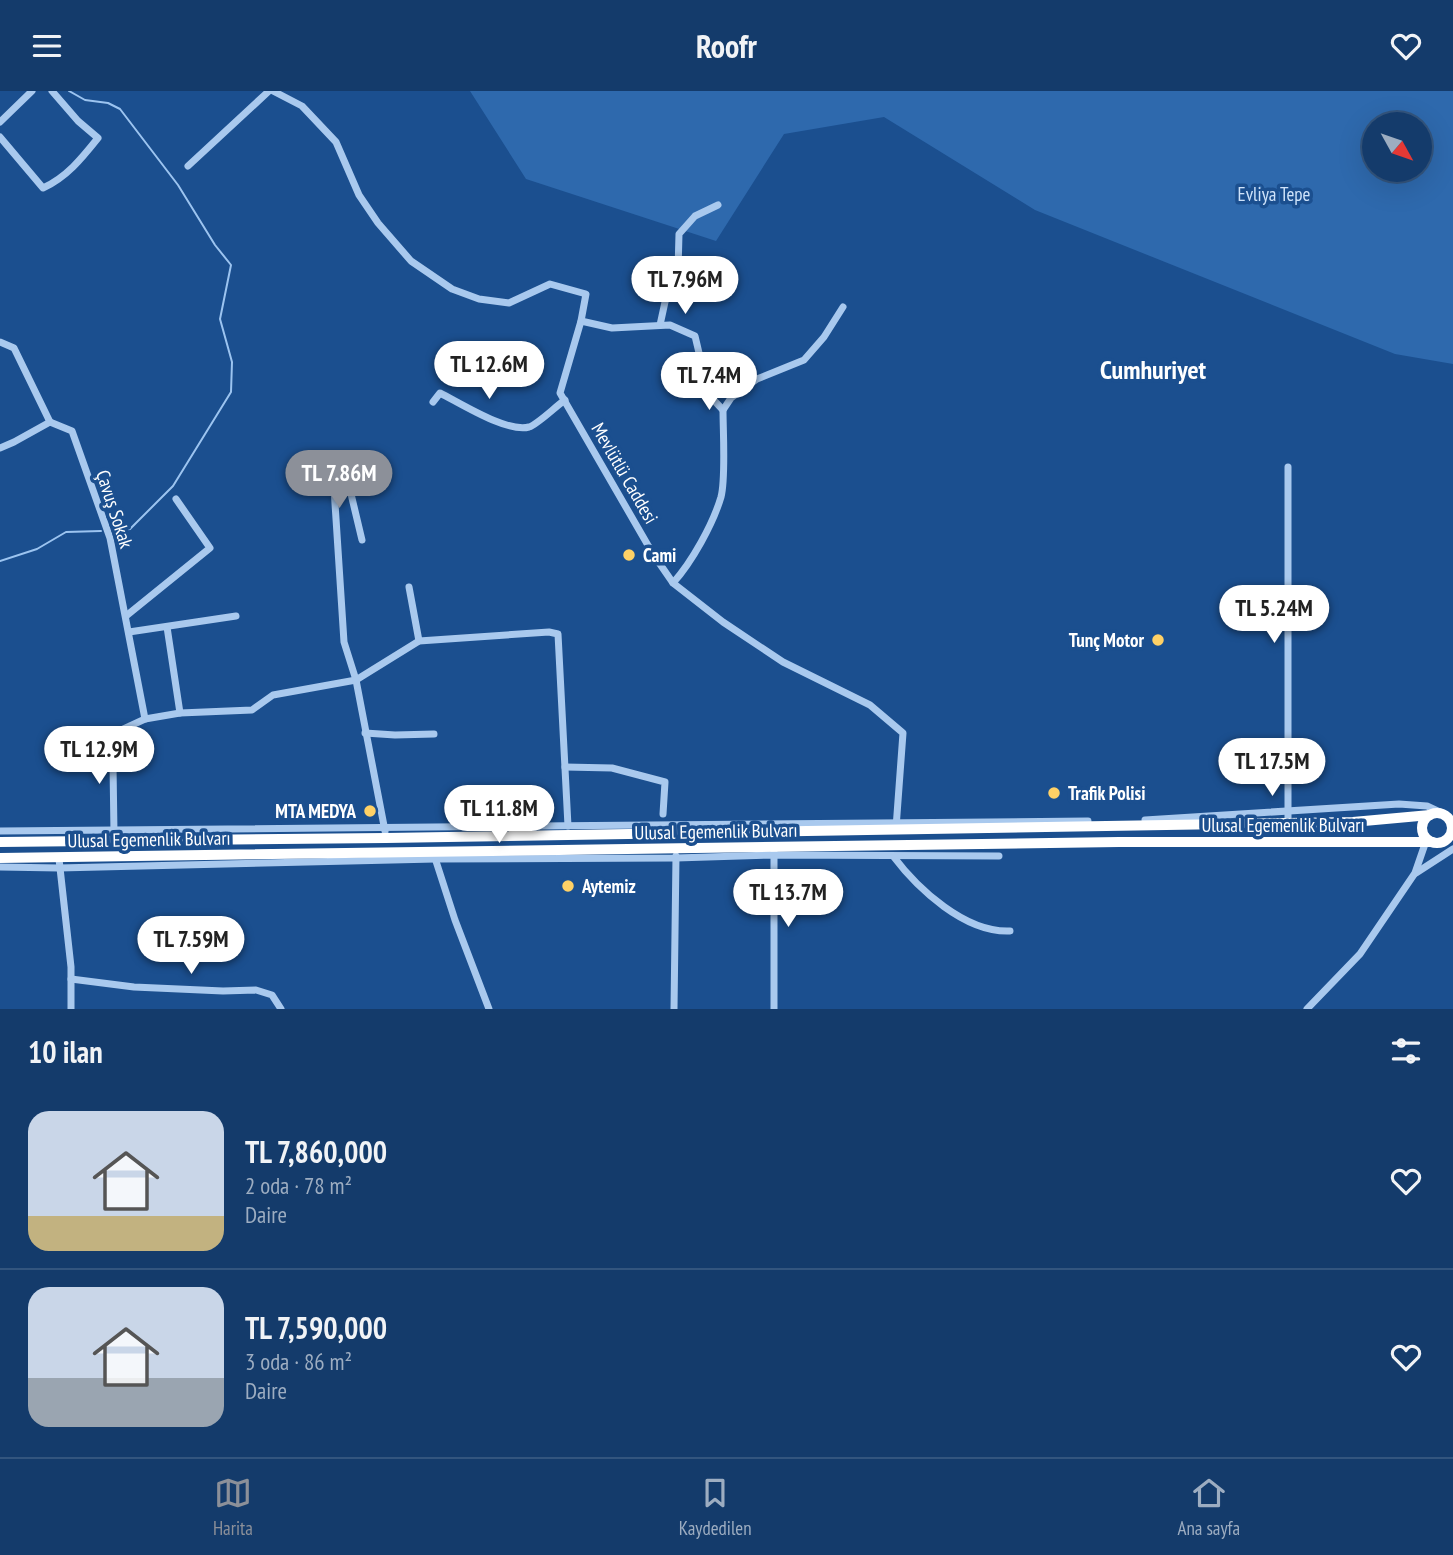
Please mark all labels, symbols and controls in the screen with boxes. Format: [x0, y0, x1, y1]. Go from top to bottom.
text: Roofr [696, 25, 757, 67]
icon: menu [28, 27, 66, 65]
icon: heart [1387, 27, 1425, 65]
north arrow [1362, 112, 1432, 182]
map controls [1362, 112, 1432, 182]
park label: Evliya Tepe [1238, 182, 1311, 206]
pin: TL 7.96M [613, 257, 757, 316]
text: TL 7.96M [647, 264, 723, 293]
pin: TL 12.6M [417, 341, 561, 401]
text: TL 12.6M [450, 349, 528, 378]
pin: TL 7.4M [644, 353, 774, 412]
district label: Cumhuriyet [1100, 353, 1207, 386]
text: TL 7.4M [677, 360, 741, 389]
street label: Mevlütlü Caddesi [586, 418, 664, 528]
pin: TL 7.86M [267, 451, 411, 510]
text: TL 7.86M [301, 458, 377, 487]
street label: Çavuş Sokak [91, 467, 139, 552]
place label: Cami [643, 543, 676, 567]
marker: Cami [621, 547, 637, 563]
pin: TL 5.24M [1202, 585, 1346, 645]
text: TL 5.24M [1235, 593, 1313, 622]
place label: Tunç Motor [1069, 628, 1144, 652]
marker: Tunç Motor [1150, 632, 1166, 648]
pin: TL 12.9M [27, 727, 171, 786]
text: TL 12.9M [60, 734, 138, 763]
pin: TL 17.5M [1200, 739, 1344, 798]
text: TL 17.5M [1234, 746, 1310, 775]
place label: Trafik Polisi [1068, 781, 1146, 805]
pin: TL 11.8M [427, 785, 571, 845]
marker: Trafik Polisi [1046, 785, 1062, 801]
text: TL 11.8M [460, 793, 538, 822]
place label: MTA MEDYA [275, 799, 356, 823]
marker: MTA MEDYA [362, 803, 378, 819]
street label: Ulusal Egemenlik Bulvarı [1201, 813, 1365, 837]
street label: Ulusal Egemenlik Bulvarı [634, 818, 798, 844]
street label: Ulusal Egemenlik Bulvarı [67, 826, 231, 852]
pin: TL 13.7M [716, 869, 860, 929]
place label: Aytemiz [581, 874, 636, 898]
text: TL 13.7M [749, 877, 827, 906]
marker: Aytemiz [560, 878, 576, 894]
pin: TL 7.59M [119, 917, 263, 976]
text: TL 7.59M [153, 924, 229, 953]
text: 10 ilan [28, 1032, 103, 1071]
icon: filters [1387, 1032, 1425, 1070]
text: TL 7,860,000 [245, 1132, 387, 1171]
icon: home [84, 1139, 168, 1223]
icon: heart [1387, 1162, 1425, 1200]
text: 2 oda · 78 m² [245, 1171, 352, 1200]
text: Daire [245, 1200, 287, 1229]
text: TL 7,590,000 [245, 1308, 387, 1347]
icon: home [84, 1315, 168, 1399]
icon: heart [1387, 1338, 1425, 1376]
text: 3 oda · 86 m² [245, 1347, 352, 1376]
text: Daire [245, 1376, 287, 1405]
tab: Harita [213, 1474, 253, 1540]
tab: Kaydedilen [679, 1474, 752, 1540]
tab: Ana sayfa [1177, 1474, 1240, 1540]

